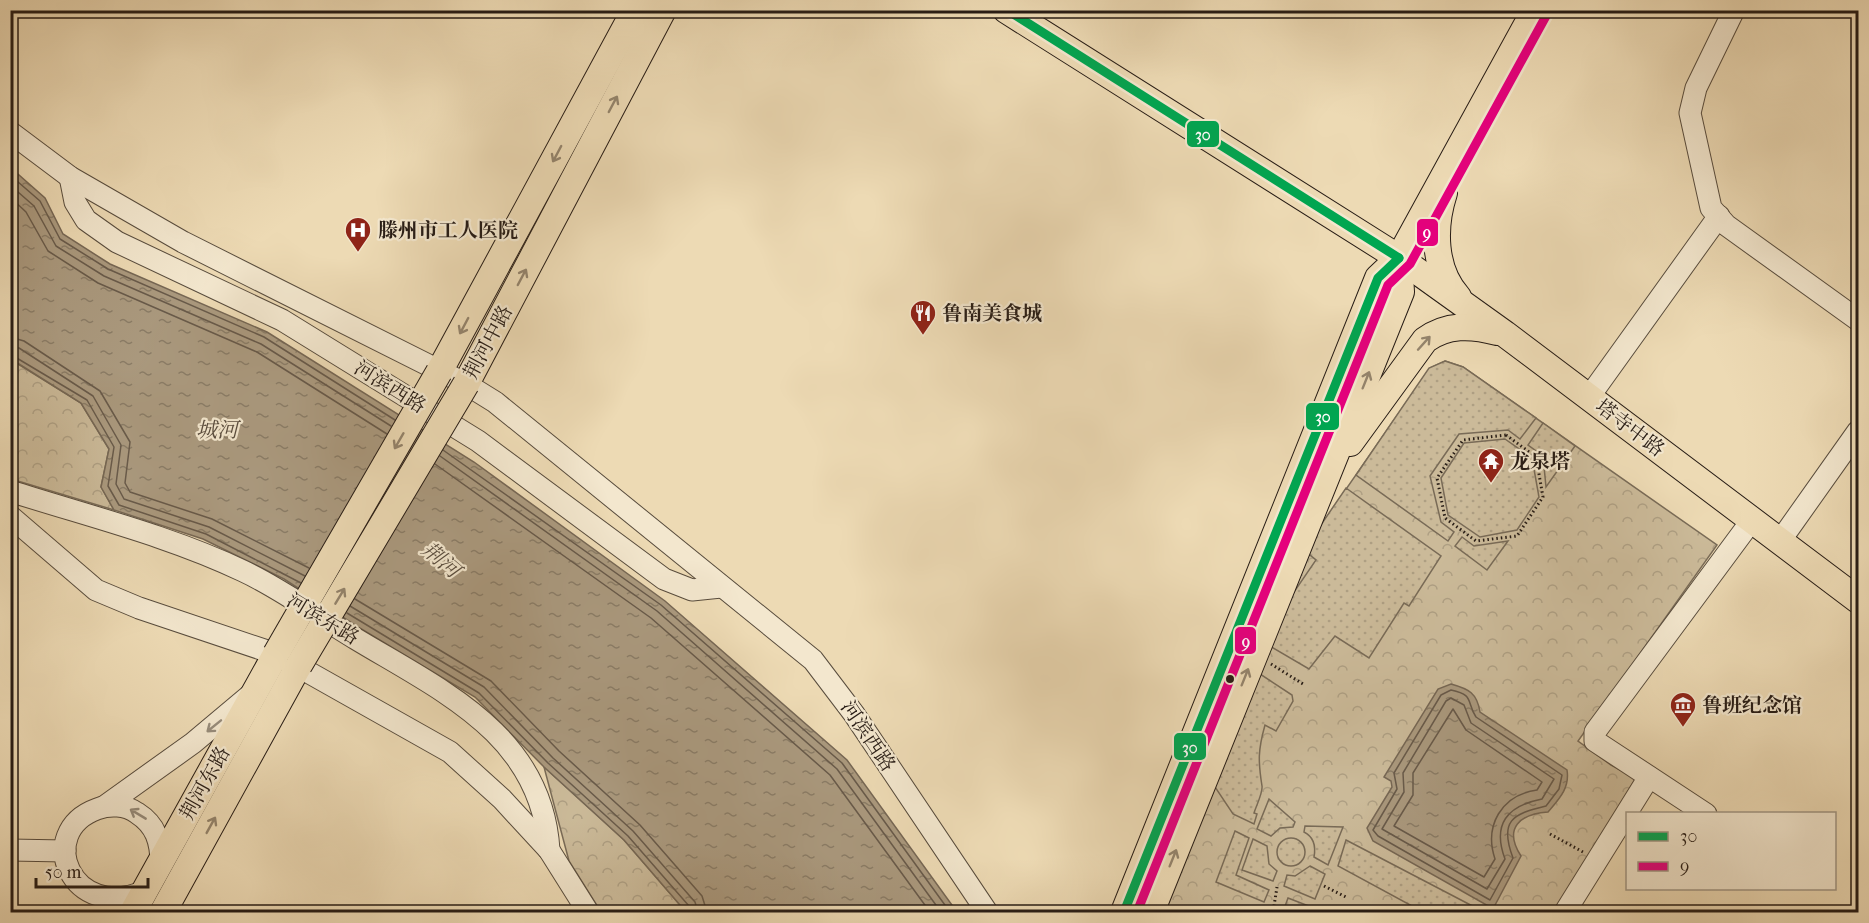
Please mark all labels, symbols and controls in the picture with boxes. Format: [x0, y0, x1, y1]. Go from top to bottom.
one-way arrow [608, 95, 620, 113]
line badge: 30 [1186, 120, 1220, 148]
text: 30 [1195, 125, 1211, 145]
one-way arrow [551, 145, 563, 162]
hospital icon: 滕州市工人医院 [343, 215, 373, 253]
line badge: 9 [1416, 218, 1439, 247]
place label: 滕州市工人医院 [378, 219, 518, 242]
text: 9 [1422, 223, 1431, 243]
one-way arrow [517, 268, 529, 286]
restaurant icon: 鲁南美食城 [908, 298, 938, 336]
street label: 荆河中路 [459, 301, 517, 383]
place label: 鲁南美食城 [942, 302, 1042, 325]
one-way arrow [458, 316, 469, 334]
one-way arrow [1417, 336, 1431, 351]
street label: 河滨西路 [350, 356, 430, 418]
one-way arrow [1361, 371, 1372, 389]
street label: 塔寺中路 [1591, 395, 1669, 461]
line badge: 30 [1305, 402, 1340, 431]
text: 30 [1315, 407, 1331, 427]
water label: 城河 [196, 418, 242, 442]
one-way arrow [393, 432, 405, 449]
temple icon: 龙泉塔 [1476, 446, 1506, 484]
place label: 龙泉塔 [1510, 450, 1570, 473]
water label: 荆河 [417, 537, 468, 585]
one-way arrow [334, 588, 346, 605]
street label: 河滨东路 [283, 589, 363, 649]
line badge: 9 [1234, 626, 1257, 655]
text: 9 [1241, 632, 1250, 652]
one-way arrow [1241, 668, 1252, 687]
unlabelled marker [1224, 673, 1236, 685]
museum icon: 鲁班纪念馆 [1668, 690, 1698, 728]
place label: 鲁班纪念馆 [1702, 694, 1802, 717]
street label: 河滨西路 [836, 696, 900, 776]
one-way arrow [206, 719, 222, 732]
line badge: 30 [1173, 732, 1207, 761]
text: 30 [1182, 738, 1198, 758]
street label: 荆河东路 [176, 742, 234, 824]
one-way arrow [130, 808, 147, 820]
legend [1626, 812, 1836, 890]
one-way arrow [206, 816, 217, 834]
text: 30 [1680, 826, 1697, 847]
one-way arrow [1168, 849, 1179, 868]
scale bar [36, 851, 148, 889]
text: 9 [1680, 856, 1689, 877]
text: 50 m [45, 862, 82, 883]

